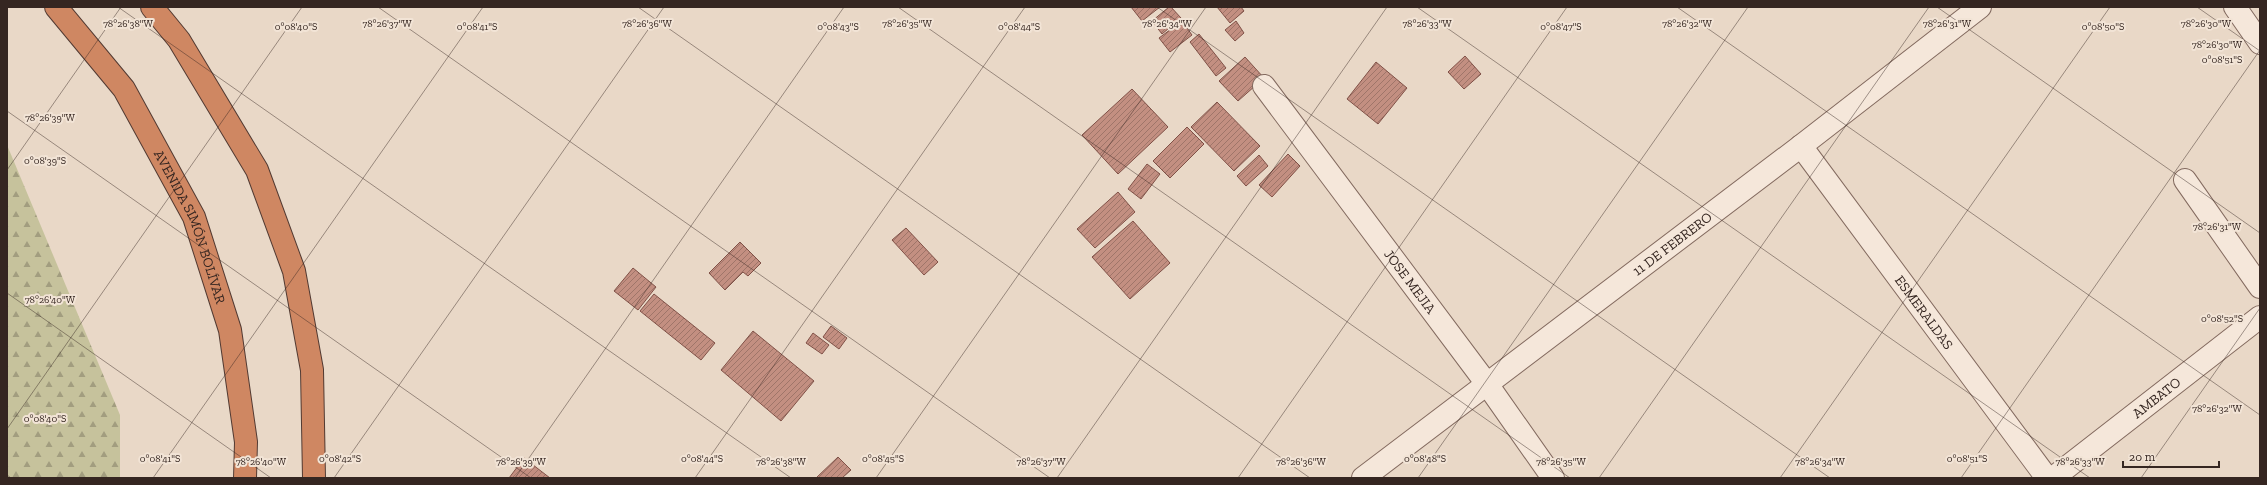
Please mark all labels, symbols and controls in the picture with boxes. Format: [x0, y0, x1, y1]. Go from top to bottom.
text: 78°26'38"W [103, 18, 154, 30]
text: 78°26'37"W [362, 18, 412, 30]
text: 78°26'36"W [622, 18, 672, 30]
text: 78°26'35"W [882, 18, 932, 30]
text: 78°26'34"W [1142, 18, 1192, 30]
text: 78°26'33"W [1402, 18, 1452, 30]
text: 78°26'32"W [1662, 18, 1712, 30]
text: 78°26'31"W [1923, 18, 1972, 30]
text: 78°26'30"W [2181, 18, 2232, 30]
text: 0°08'40"S [275, 21, 317, 33]
text: 0°08'41"S [457, 21, 497, 33]
text: 0°08'43"S [817, 21, 859, 33]
text: 0°08'44"S [998, 21, 1040, 33]
text: 0°08'47"S [1540, 21, 1582, 33]
text: 0°08'50"S [2082, 21, 2124, 33]
text: 78°26'30"W [2192, 39, 2243, 51]
text: 0°08'51"S [2202, 54, 2242, 66]
text: 78°26'39"W [25, 112, 75, 124]
street label: AVENIDA SIMÓN BOLÍVAR [150, 147, 230, 306]
text: 0°08'39"S [24, 155, 66, 167]
street label: 11 DE FEBRERO [1629, 208, 1715, 279]
text: 78°26'31"W [2193, 221, 2242, 233]
street label: JOSE MEJIA [1381, 246, 1440, 318]
street label: ESMERALDAS [1891, 272, 1957, 353]
text: 78°26'40"W [25, 294, 76, 306]
text: 0°08'52"S [2201, 313, 2243, 325]
street label: AMBATO [2129, 373, 2184, 422]
text: 78°26'32"W [2192, 403, 2242, 415]
text: 0°08'40"S [24, 413, 66, 425]
scale bar [2123, 443, 2219, 469]
text: 20 m [2129, 450, 2156, 464]
text: 0°08'41"S [140, 453, 180, 465]
text: 0°08'42"S [319, 453, 361, 465]
text: 0°08'44"S [681, 453, 723, 465]
text: 0°08'45"S [862, 453, 904, 465]
text: 0°08'48"S [1404, 453, 1446, 465]
text: 0°08'51"S [1947, 453, 1987, 465]
text: 78°26'40"W [236, 456, 287, 468]
text: 78°26'39"W [496, 456, 546, 468]
text: 78°26'38"W [756, 456, 807, 468]
text: 78°26'37"W [1016, 456, 1066, 468]
text: 78°26'36"W [1276, 456, 1326, 468]
text: 78°26'35"W [1536, 456, 1586, 468]
text: 78°26'34"W [1795, 456, 1845, 468]
text: 78°26'33"W [2055, 456, 2105, 468]

